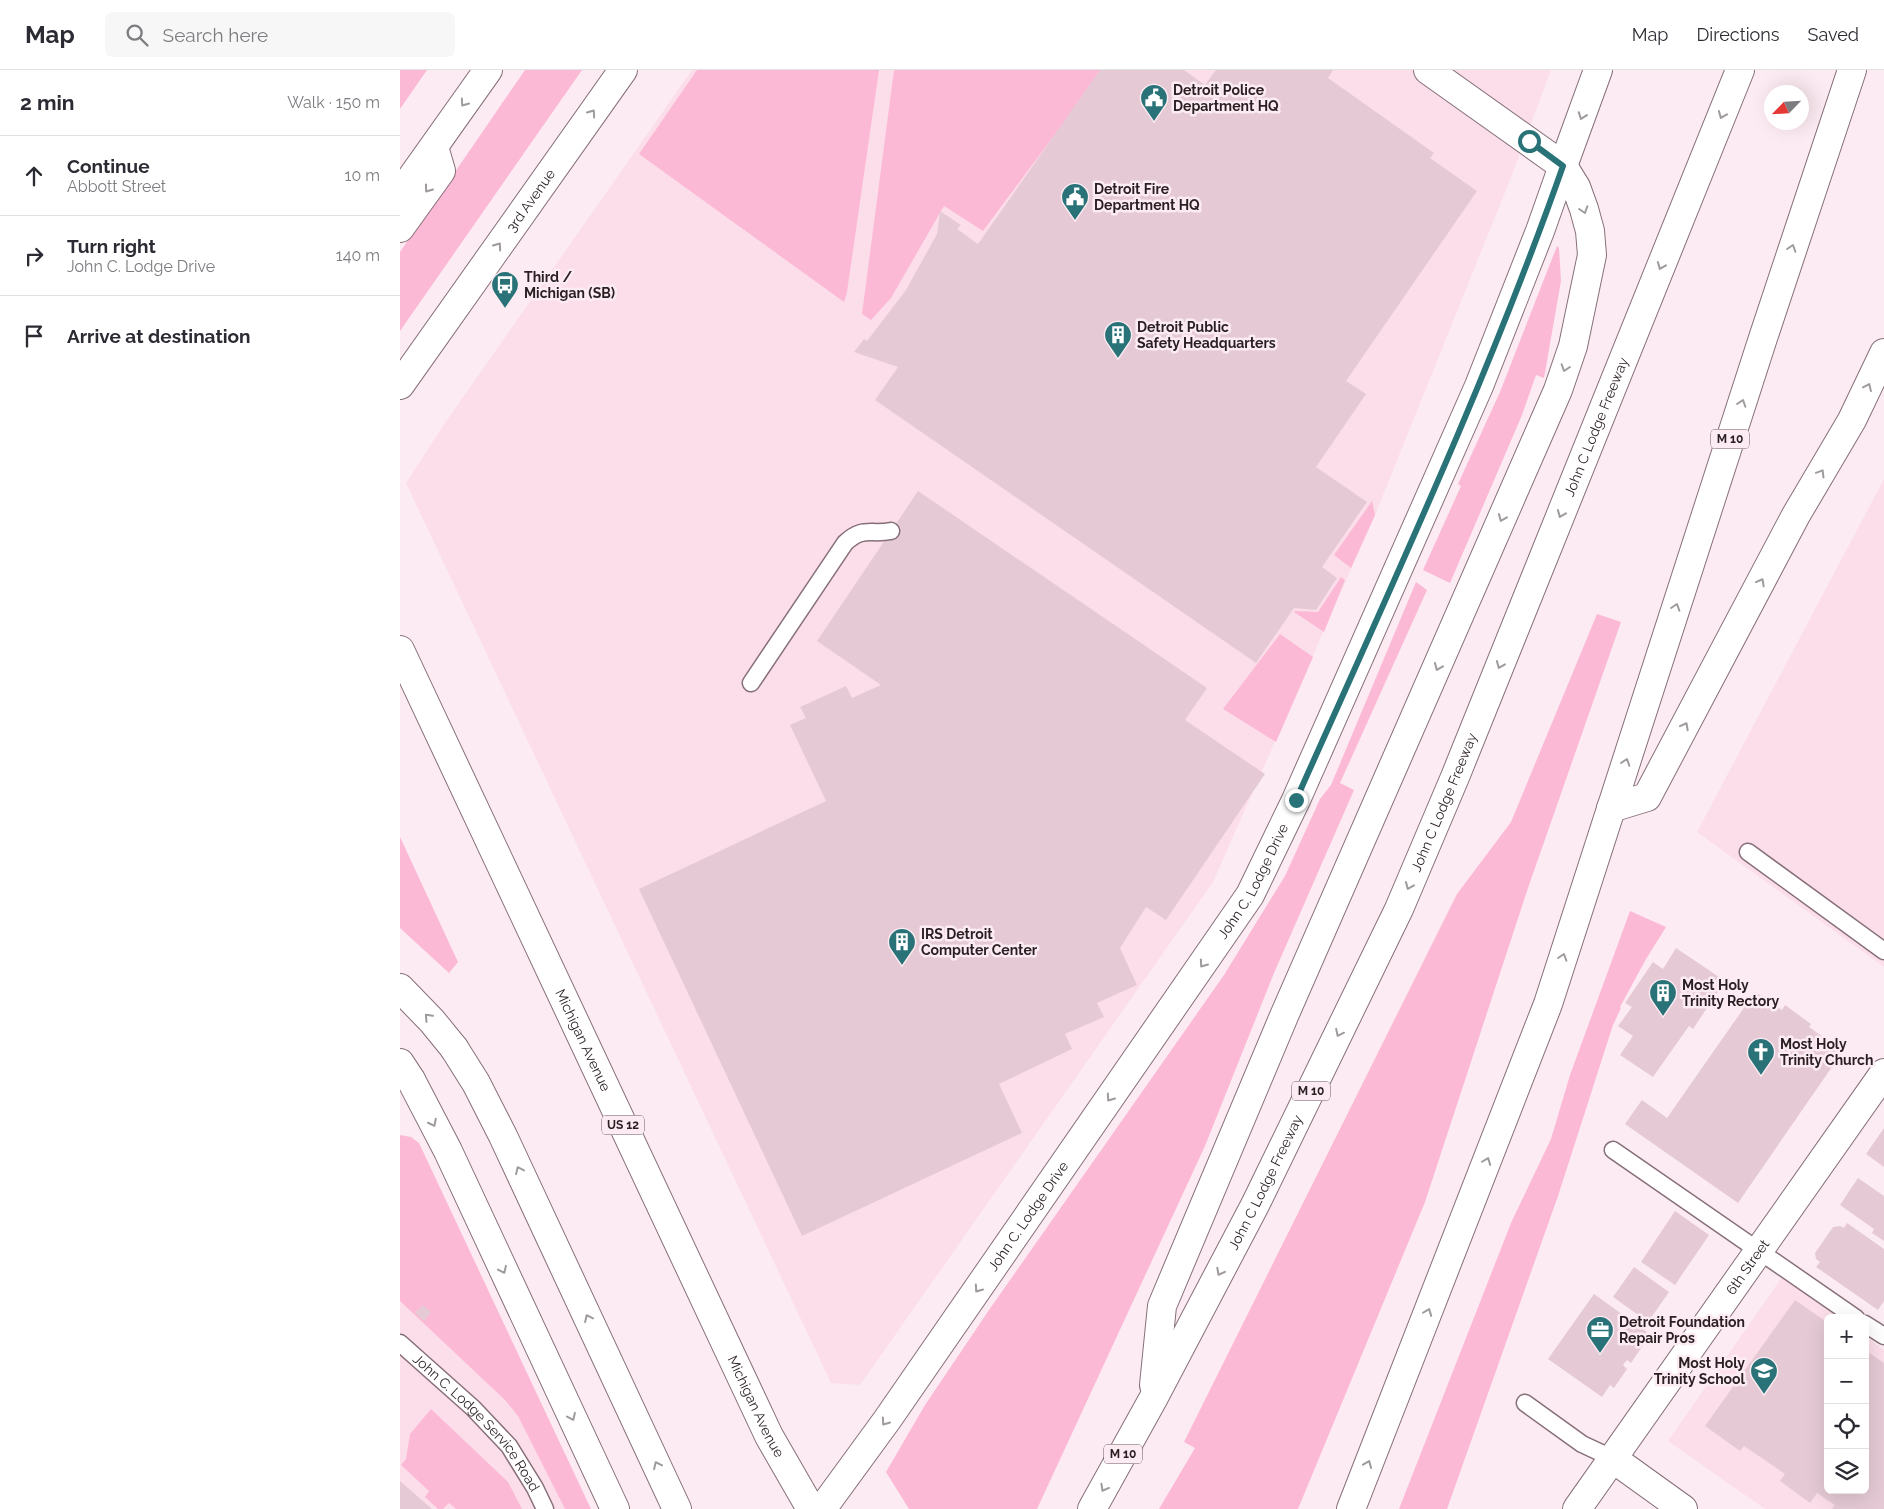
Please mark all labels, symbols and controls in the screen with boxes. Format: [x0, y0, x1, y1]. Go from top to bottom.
search box [105, 12, 455, 57]
text: Map [25, 20, 75, 49]
icon: search [123, 21, 151, 49]
text: Search here [163, 24, 268, 46]
text: Map [1632, 24, 1668, 45]
text: Directions [1696, 24, 1780, 45]
text: Saved [1808, 24, 1859, 45]
place label: Detroit Police Department HQ [1173, 82, 1279, 114]
public building icon: Detroit Police Department HQ [1139, 83, 1169, 122]
north arrow [1764, 85, 1809, 130]
text: 2 min [20, 90, 74, 115]
text: Walk · 150 m [287, 93, 380, 112]
one-way arrow [461, 98, 470, 107]
one-way arrow [586, 110, 595, 119]
one-way arrow [1717, 110, 1728, 119]
one-way arrow [1578, 111, 1588, 120]
route start [1518, 130, 1541, 153]
text: Continue [67, 155, 150, 177]
icon: ahead [20, 162, 48, 190]
text: 10 m [345, 166, 380, 185]
street label: 3rd Avenue [503, 166, 558, 235]
text: Abbott Street [67, 177, 166, 196]
place label: Detroit Fire Department HQ [1094, 181, 1200, 213]
public building icon: Detroit Fire Department HQ [1060, 182, 1090, 221]
one-way arrow [425, 183, 434, 193]
one-way arrow [1579, 205, 1589, 214]
text: Turn right [67, 235, 156, 257]
icon: right [20, 242, 48, 270]
one-way arrow [492, 242, 501, 252]
one-way arrow [1787, 245, 1797, 253]
text: 140 m [336, 246, 380, 265]
text: John C. Lodge Drive [67, 257, 215, 276]
one-way arrow [1657, 261, 1667, 270]
place label: Third / Michigan (SB) [524, 269, 615, 301]
bus stop icon: Third / Michigan (SB) [490, 270, 520, 309]
place label: Detroit Public Safety Headquarters [1137, 319, 1276, 351]
building icon: Detroit Public Safety Headquarters [1103, 320, 1133, 359]
icon: arrive [20, 322, 48, 350]
text: Arrive at destination [67, 325, 251, 347]
street label: John C Lodge Freeway [1561, 355, 1631, 499]
one-way arrow [1561, 364, 1571, 372]
one-way arrow [1862, 383, 1872, 392]
one-way arrow [1736, 399, 1746, 408]
road number: M 10 [1711, 429, 1749, 448]
one-way arrow [1815, 469, 1825, 478]
one-way arrow [1557, 509, 1567, 518]
one-way arrow [1498, 513, 1509, 522]
one-way arrow [1755, 578, 1765, 587]
one-way arrow [1670, 604, 1680, 612]
one-way arrow [1496, 660, 1506, 669]
one-way arrow [1433, 662, 1444, 671]
one-way arrow [1679, 722, 1689, 731]
street label: John C Lodge Freeway [1408, 730, 1480, 874]
one-way arrow [1620, 758, 1630, 767]
route end [1285, 789, 1308, 812]
street label: John C. Lodge Drive [1214, 821, 1291, 942]
one-way arrow [1405, 881, 1415, 890]
place label: IRS Detroit Computer Center [921, 926, 1038, 958]
building icon: IRS Detroit Computer Center [887, 927, 917, 966]
one-way arrow [1558, 953, 1568, 962]
one-way arrow [1200, 958, 1209, 968]
place label: Most Holy Trinity Rectory [1682, 977, 1780, 1009]
building icon: Most Holy Trinity Rectory [1648, 978, 1678, 1017]
street label: Michigan Avenue [552, 986, 614, 1094]
one-way arrow [425, 1014, 434, 1023]
one-way arrow [1335, 1028, 1345, 1037]
place label: Most Holy Trinity Church [1780, 1036, 1873, 1068]
church icon: Most Holy Trinity Church [1746, 1037, 1776, 1076]
road number: M 10 [1292, 1081, 1330, 1100]
one-way arrow [1107, 1092, 1116, 1101]
street label: John C Lodge Freeway [1225, 1112, 1306, 1252]
road number: US 12 [602, 1116, 644, 1134]
one-way arrow [427, 1118, 437, 1127]
one-way arrow [1481, 1157, 1491, 1166]
street label: John C. Lodge Drive [984, 1158, 1071, 1274]
one-way arrow [515, 1166, 525, 1175]
street label: 6th Street [1723, 1236, 1772, 1298]
one-way arrow [497, 1265, 508, 1274]
one-way arrow [1216, 1267, 1226, 1276]
one-way arrow [975, 1283, 984, 1293]
one-way arrow [1422, 1309, 1432, 1317]
one-way arrow [584, 1314, 594, 1323]
place label: Detroit Foundation Repair Pros [1619, 1314, 1745, 1346]
map controls [1824, 1314, 1869, 1494]
button: + [1824, 1314, 1869, 1359]
office icon: Detroit Foundation Repair Pros [1585, 1315, 1615, 1354]
street label: John C. Lodge Service Road [410, 1350, 543, 1494]
street label: Michigan Avenue [724, 1353, 788, 1460]
place label: Most Holy Trinity School [1654, 1355, 1746, 1387]
school or university icon: Most Holy Trinity School [1749, 1356, 1779, 1395]
button: − [1824, 1359, 1869, 1404]
button: locate [1824, 1404, 1869, 1449]
one-way arrow [566, 1412, 577, 1421]
one-way arrow [882, 1417, 891, 1426]
road number: M 10 [1104, 1445, 1142, 1464]
button: layers [1824, 1449, 1869, 1494]
one-way arrow [1362, 1460, 1373, 1469]
one-way arrow [652, 1461, 663, 1470]
one-way arrow [1100, 1483, 1110, 1492]

